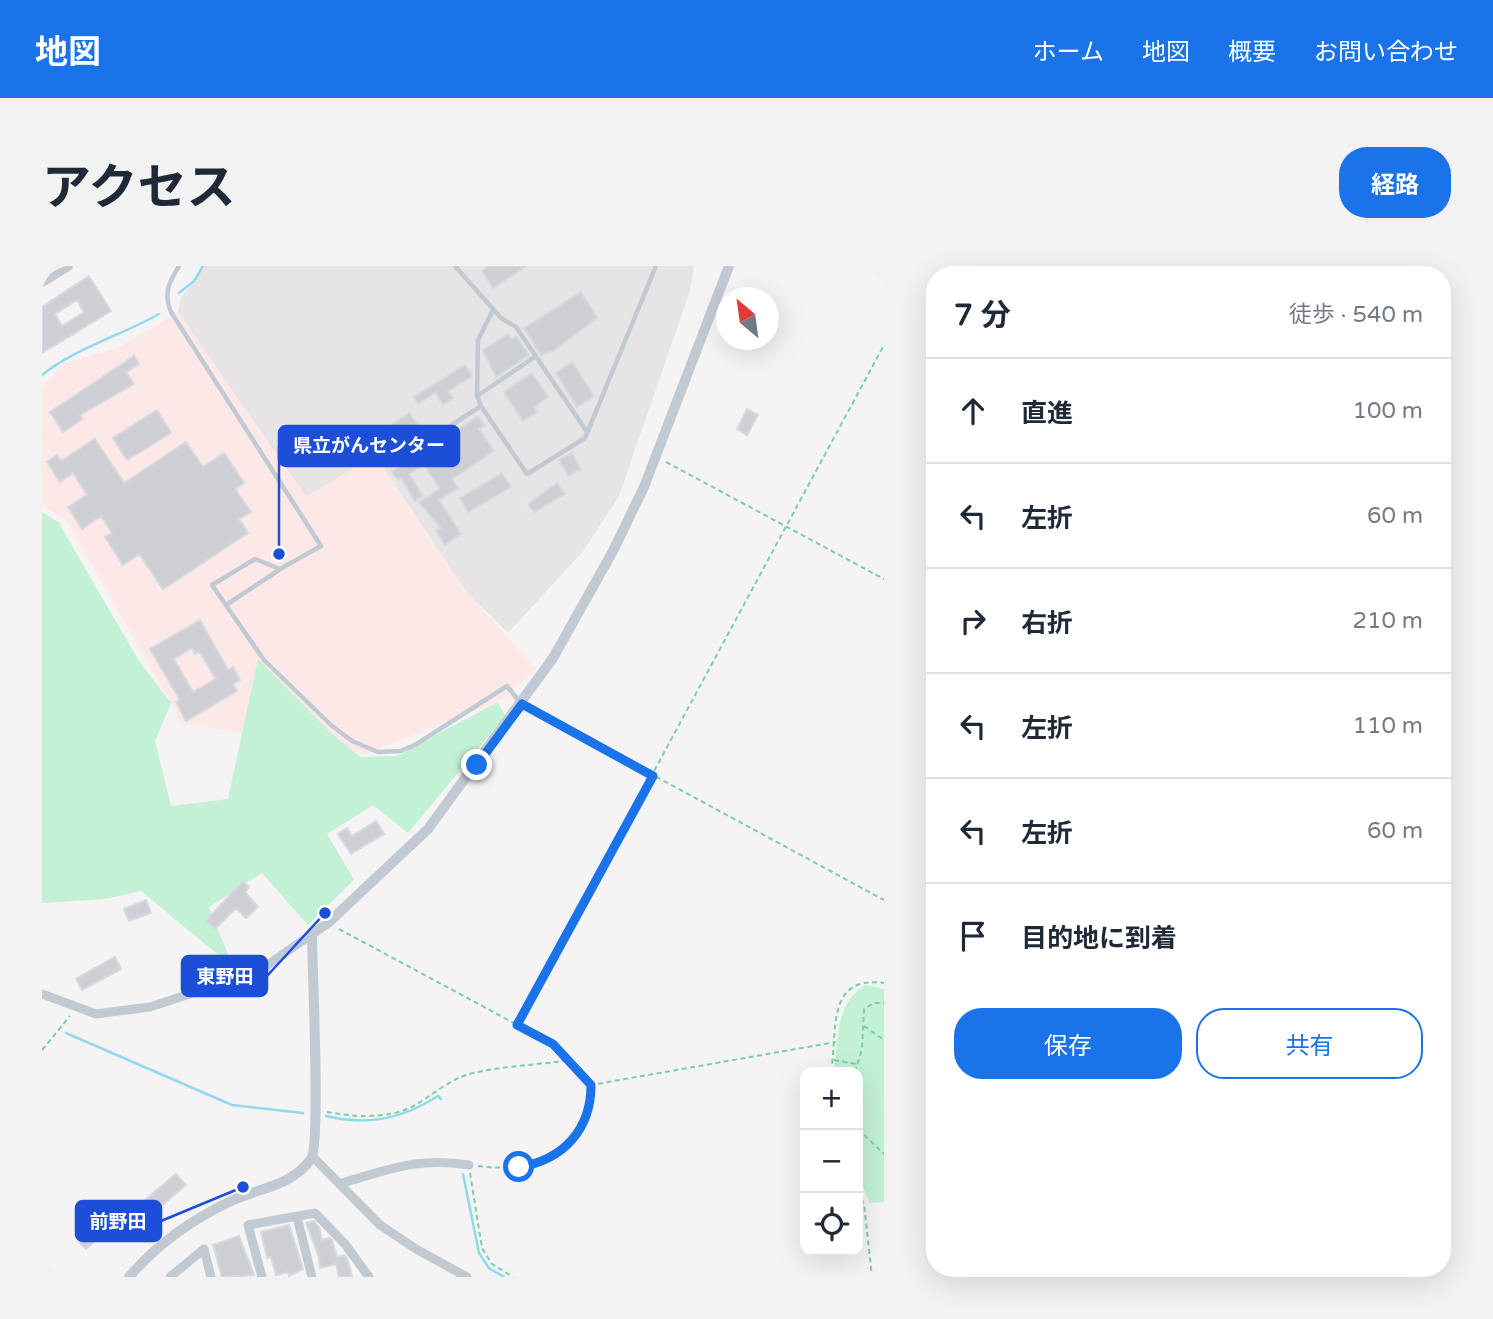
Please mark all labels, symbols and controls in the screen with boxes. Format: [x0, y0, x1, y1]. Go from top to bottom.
text: 地図 [35, 33, 101, 72]
text: ホーム [1033, 38, 1104, 67]
text: 地図 [1142, 38, 1190, 67]
text: 概要 [1228, 38, 1276, 67]
text: お問い合わせ [1314, 38, 1458, 67]
button: 経路 [1339, 147, 1451, 218]
text: アクセス [42, 159, 236, 218]
north arrow [716, 287, 779, 350]
text: 7 分 [954, 297, 1011, 334]
text: 徒歩 · 540 m [1289, 301, 1423, 329]
icon: ahead [954, 392, 992, 430]
text: 100 m [1353, 397, 1423, 425]
text: 直進 [1021, 398, 1073, 429]
callout: 県立がんセンター [279, 426, 459, 466]
text: 県立がんセンター [293, 435, 445, 457]
icon: left [954, 497, 992, 535]
text: 60 m [1367, 502, 1423, 530]
text: 左折 [1021, 503, 1073, 534]
icon: right [954, 602, 992, 640]
text: 210 m [1353, 607, 1423, 635]
text: 右折 [1021, 608, 1073, 639]
icon: left [954, 707, 992, 745]
text: 110 m [1353, 712, 1423, 740]
text: 左折 [1021, 713, 1073, 744]
route end [461, 749, 492, 780]
icon: left [954, 812, 992, 850]
text: 60 m [1367, 817, 1423, 845]
text: 左折 [1021, 818, 1073, 849]
icon: arrive [954, 917, 992, 955]
text: 目的地に到着 [1021, 923, 1177, 954]
callout: 東野田 [182, 956, 267, 996]
text: 東野田 [196, 966, 254, 988]
button: 保存 [954, 1008, 1182, 1079]
button: 共有 [1196, 1008, 1423, 1079]
map controls [800, 1067, 863, 1256]
button: + [800, 1067, 863, 1130]
button: − [800, 1130, 863, 1193]
route start [503, 1151, 534, 1182]
button: locate [800, 1193, 863, 1256]
callout: 前野田 [76, 1201, 161, 1241]
text: 前野田 [89, 1211, 147, 1233]

